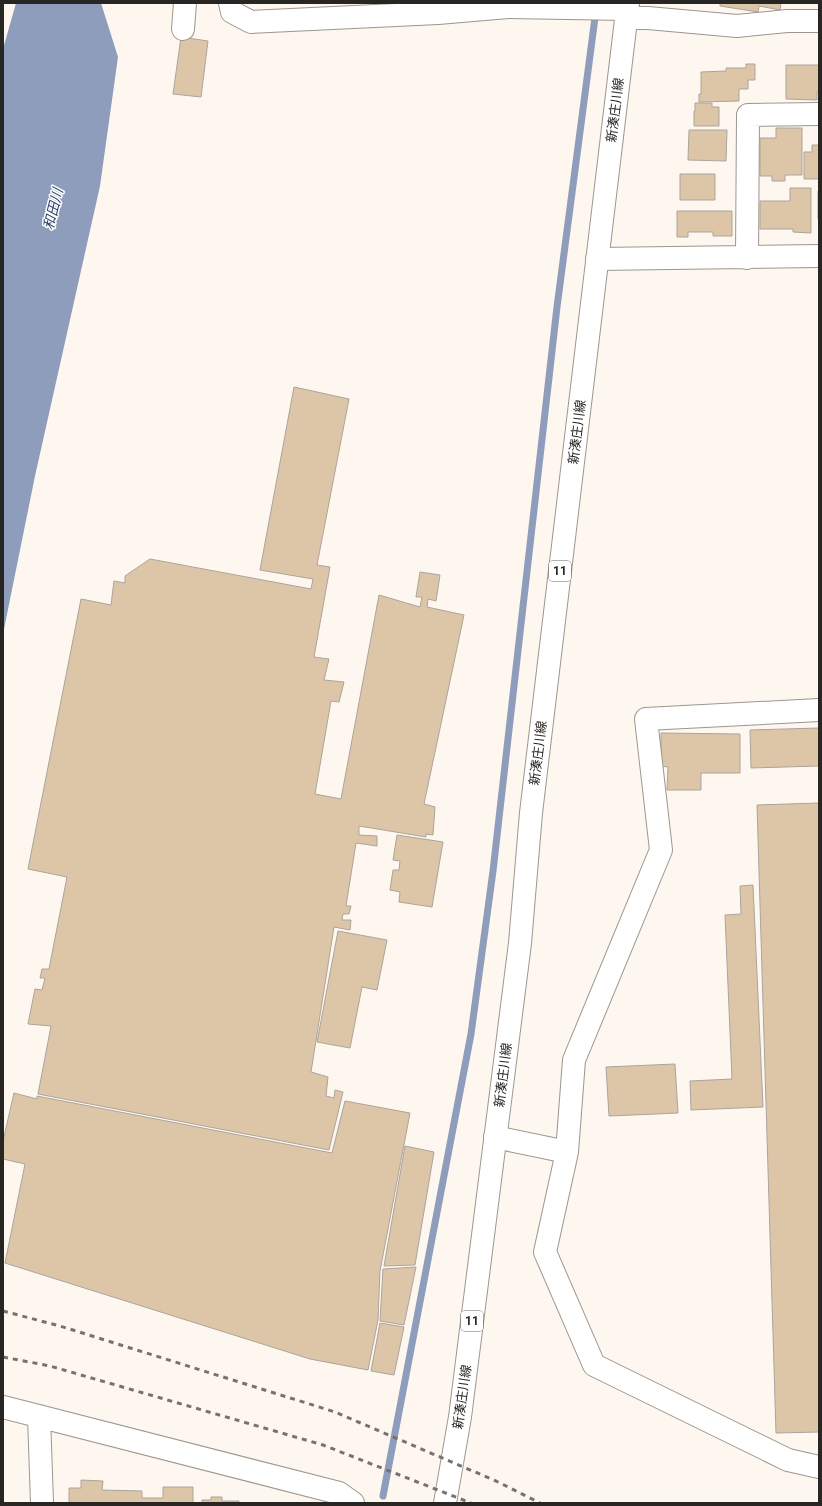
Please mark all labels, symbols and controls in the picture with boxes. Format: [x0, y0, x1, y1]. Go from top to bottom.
street label: 新湊庄川線 [604, 77, 626, 143]
water label: 和田川 [40, 185, 66, 231]
street label: 新湊庄川線 [566, 399, 588, 465]
road number: 11 [549, 561, 571, 581]
street label: 新湊庄川線 [527, 720, 549, 786]
street label: 新湊庄川線 [492, 1042, 514, 1108]
road number: 11 [461, 1311, 483, 1331]
street label: 新湊庄川線 [450, 1364, 474, 1430]

